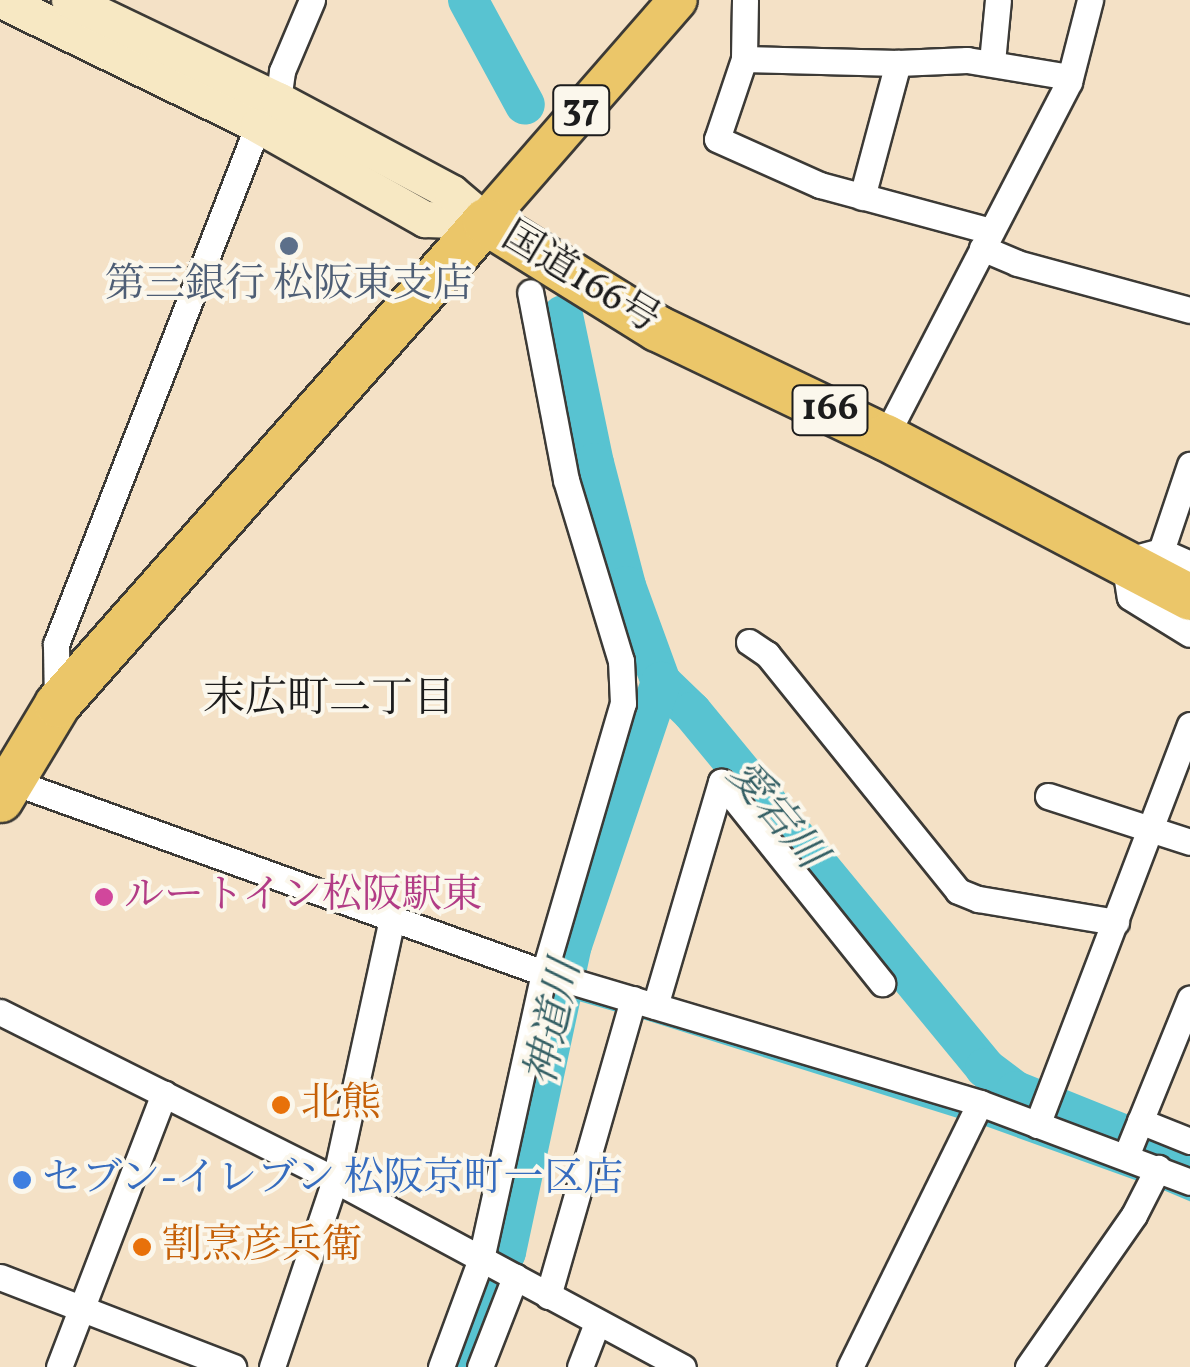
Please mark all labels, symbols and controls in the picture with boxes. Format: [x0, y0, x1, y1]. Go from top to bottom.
road number: 37 [551, 77, 611, 143]
street label: 国道166号 [492, 213, 668, 345]
marker: 第三銀行 松阪東支店 [278, 235, 300, 257]
place label: 第三銀行 松阪東支店 [105, 262, 473, 310]
road number: 166 [790, 377, 870, 443]
district label: 末広町二丁目 [203, 676, 455, 726]
water label: 愛宕川 [714, 752, 834, 880]
place label: ルートイン松阪駅東 [124, 873, 484, 921]
marker: ルートイン松阪駅東 [93, 886, 115, 908]
water label: 神道川 [518, 956, 594, 1090]
place label: 北熊 [301, 1081, 381, 1129]
marker: 北熊 [270, 1094, 292, 1116]
place label: セブン-イレブン 松阪京町一区店 [42, 1156, 627, 1204]
marker: セブン-イレブン 松阪京町一区店 [11, 1169, 33, 1191]
place label: 割烹彦兵衛 [162, 1223, 362, 1271]
marker: 割烹彦兵衛 [131, 1236, 153, 1258]

